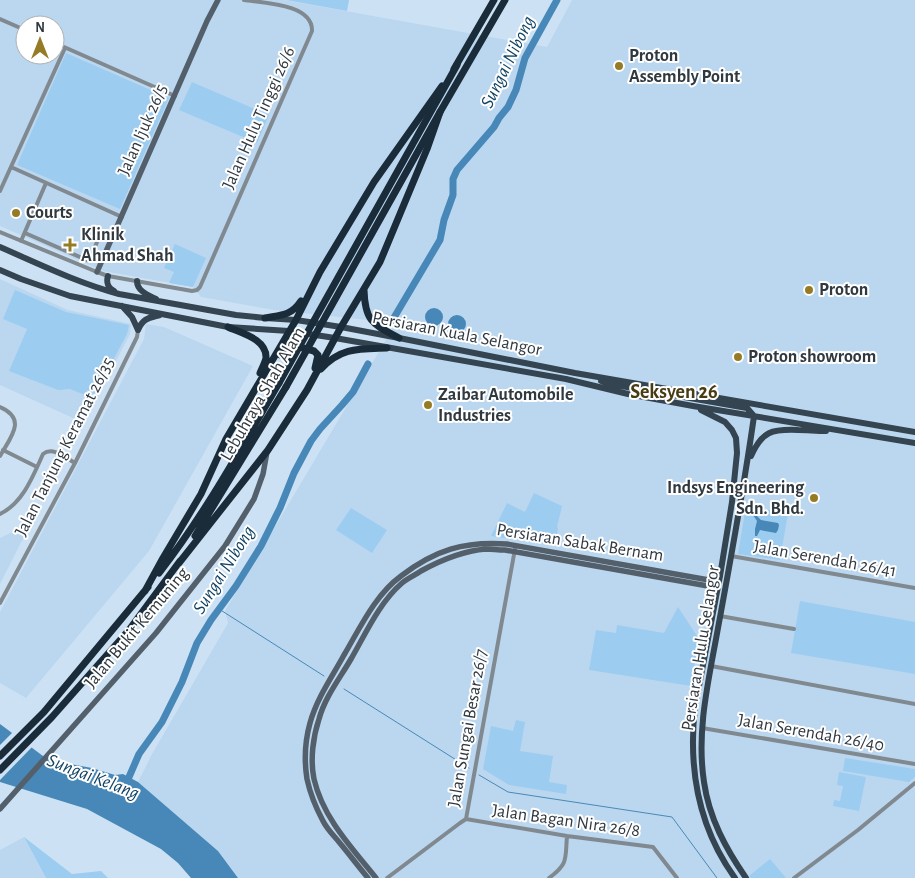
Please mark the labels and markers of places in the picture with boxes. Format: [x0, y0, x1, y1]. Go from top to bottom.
place label: Proton Assembly Point [629, 47, 740, 86]
marker: Proton Assembly Point [613, 60, 625, 72]
place label: Courts [26, 204, 73, 222]
marker: Courts [10, 207, 22, 219]
place label: Klinik Ahmad Shah [81, 226, 174, 265]
marker: Klinik Ahmad Shah [63, 238, 77, 252]
place label: Proton [819, 281, 868, 299]
marker: Proton [803, 284, 815, 296]
place label: Proton showroom [748, 348, 876, 366]
marker: Proton showroom [732, 351, 744, 363]
place label: Zaibar Automobile Industries [438, 386, 574, 425]
marker: Zaibar Automobile Industries [422, 399, 434, 411]
place label: Indsys Engineering Sdn. Bhd. [667, 479, 805, 518]
marker: Indsys Engineering Sdn. Bhd. [808, 492, 820, 504]

